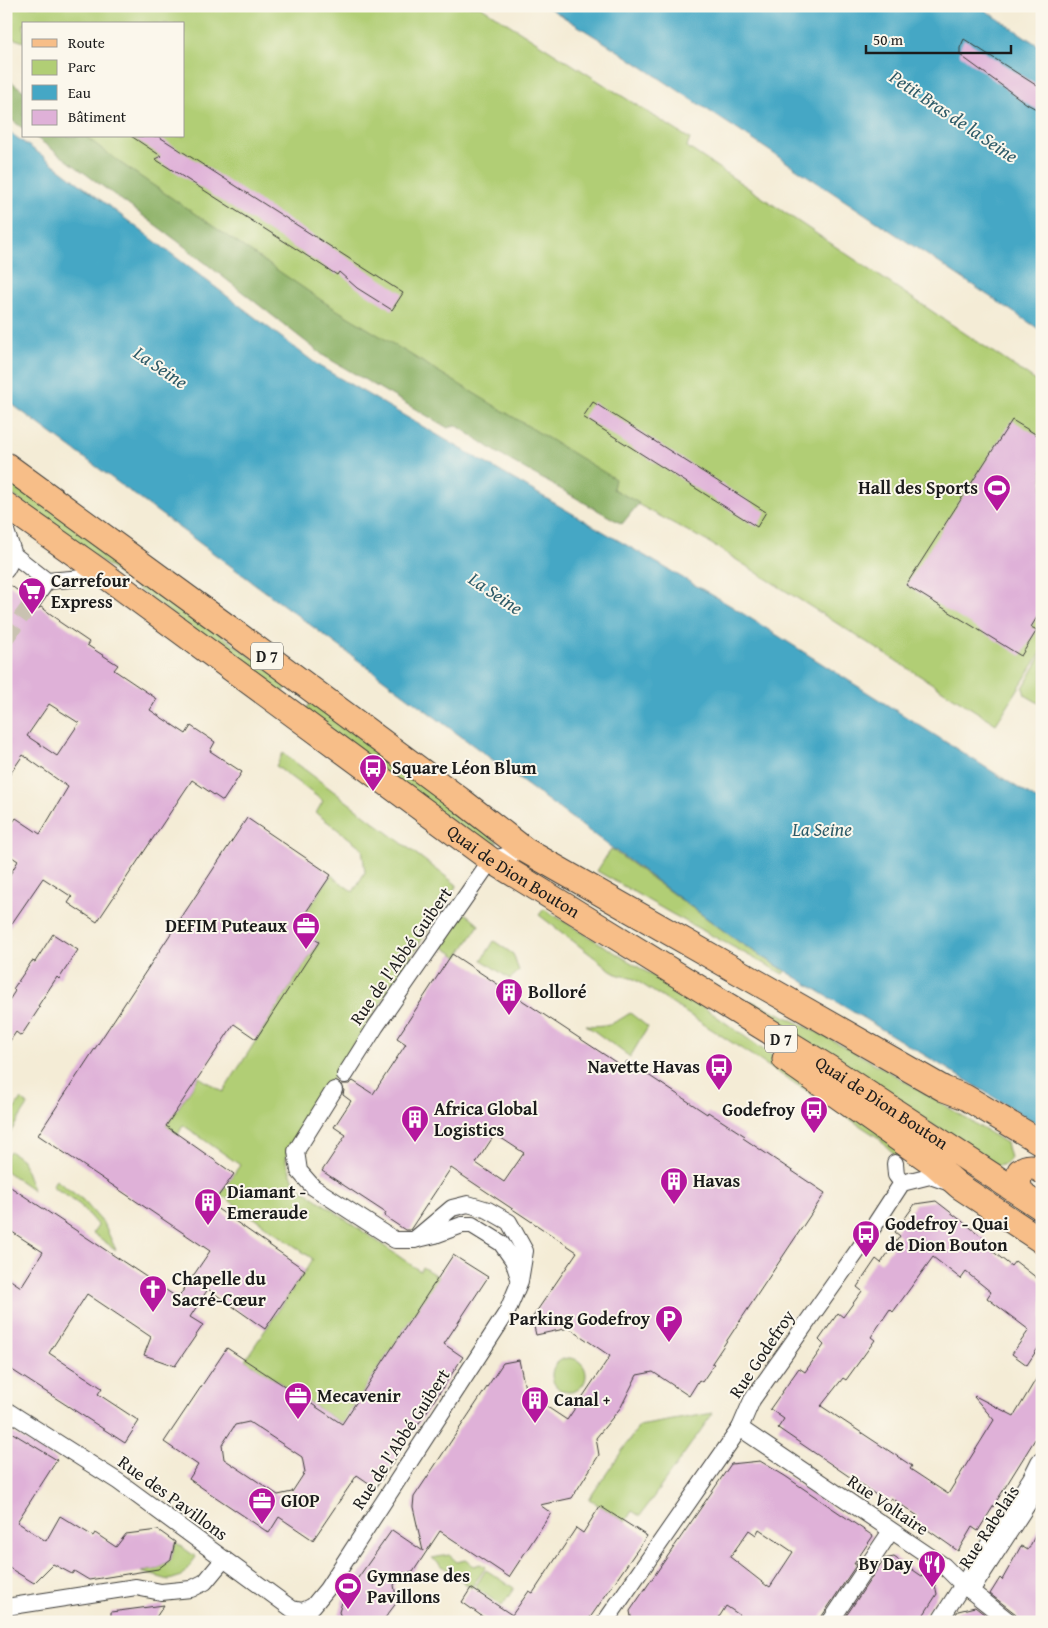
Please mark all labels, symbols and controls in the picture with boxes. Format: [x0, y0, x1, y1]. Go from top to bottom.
legend [22, 22, 185, 138]
scale bar [866, 22, 1010, 54]
text: 50 m [873, 29, 904, 50]
text: Route [68, 32, 105, 53]
text: Parc [68, 56, 96, 77]
water label: Petit Bras de la Seine [883, 62, 1024, 170]
text: Eau [68, 82, 92, 103]
text: Bâtiment [68, 106, 127, 127]
water label: La Seine [128, 338, 194, 395]
sports icon: Hall des Sports [982, 473, 1012, 512]
place label: Hall des Sports [858, 474, 978, 501]
water label: La Seine [463, 564, 529, 621]
place label: Carrefour Express [51, 567, 131, 615]
supermarket icon: Carrefour Express [17, 576, 47, 615]
road number: D 7 [251, 642, 283, 669]
bus stop icon: Square Léon Blum [358, 753, 388, 792]
place label: Square Léon Blum [392, 754, 537, 781]
water label: La Seine [791, 815, 852, 843]
street label: Quai de Dion Bouton [441, 818, 585, 925]
street label: Rue de l'Abbé Guibert [343, 881, 459, 1030]
office icon: DEFIM Puteaux [291, 911, 321, 950]
place label: DEFIM Puteaux [165, 912, 288, 939]
building icon: Bolloré [494, 977, 524, 1016]
place label: Bolloré [528, 978, 587, 1005]
road number: D 7 [765, 1026, 797, 1052]
street label: Quai de Dion Bouton [810, 1049, 954, 1156]
bus stop icon: Navette Havas [704, 1052, 734, 1091]
place label: Navette Havas [588, 1053, 700, 1080]
place label: Africa Global Logistics [434, 1095, 538, 1143]
bus stop icon: Godefroy [799, 1095, 829, 1134]
place label: Godefroy [722, 1096, 796, 1123]
building icon: Africa Global Logistics [400, 1104, 430, 1143]
building icon: Havas [659, 1166, 689, 1205]
place label: Havas [693, 1167, 741, 1194]
place label: Diamant - Emeraude [227, 1178, 308, 1226]
building icon: Diamant - Emeraude [193, 1187, 223, 1226]
place label: Godefroy - Quai de Dion Bouton [885, 1210, 1009, 1258]
bus stop icon: Godefroy - Quai de Dion Bouton [851, 1219, 881, 1258]
place label: Chapelle du Sacré-Cœur [172, 1265, 267, 1313]
church icon: Chapelle du Sacré-Cœur [138, 1274, 168, 1313]
parking icon: Parking Godefroy [654, 1304, 684, 1343]
street label: Rue Godefroy [722, 1304, 801, 1403]
place label: Parking Godefroy [509, 1305, 651, 1332]
street label: Rue de l'Abbé Guibert [345, 1362, 457, 1514]
office icon: Mecavenir [283, 1381, 313, 1420]
place label: Mecavenir [317, 1382, 401, 1409]
building icon: Canal + [520, 1385, 550, 1424]
place label: Canal + [554, 1386, 611, 1413]
street label: Rue des Pavillons [113, 1448, 234, 1547]
street label: Rue Voltaire [842, 1467, 934, 1542]
street label: Rue Rabelais [951, 1480, 1026, 1574]
office icon: GIOP [247, 1486, 277, 1525]
place label: GIOP [281, 1487, 320, 1514]
restaurant icon: By Day [917, 1549, 947, 1588]
place label: By Day [858, 1550, 914, 1577]
place label: Gymnase des Pavillons [367, 1562, 470, 1610]
sports icon: Gymnase des Pavillons [333, 1571, 363, 1610]

